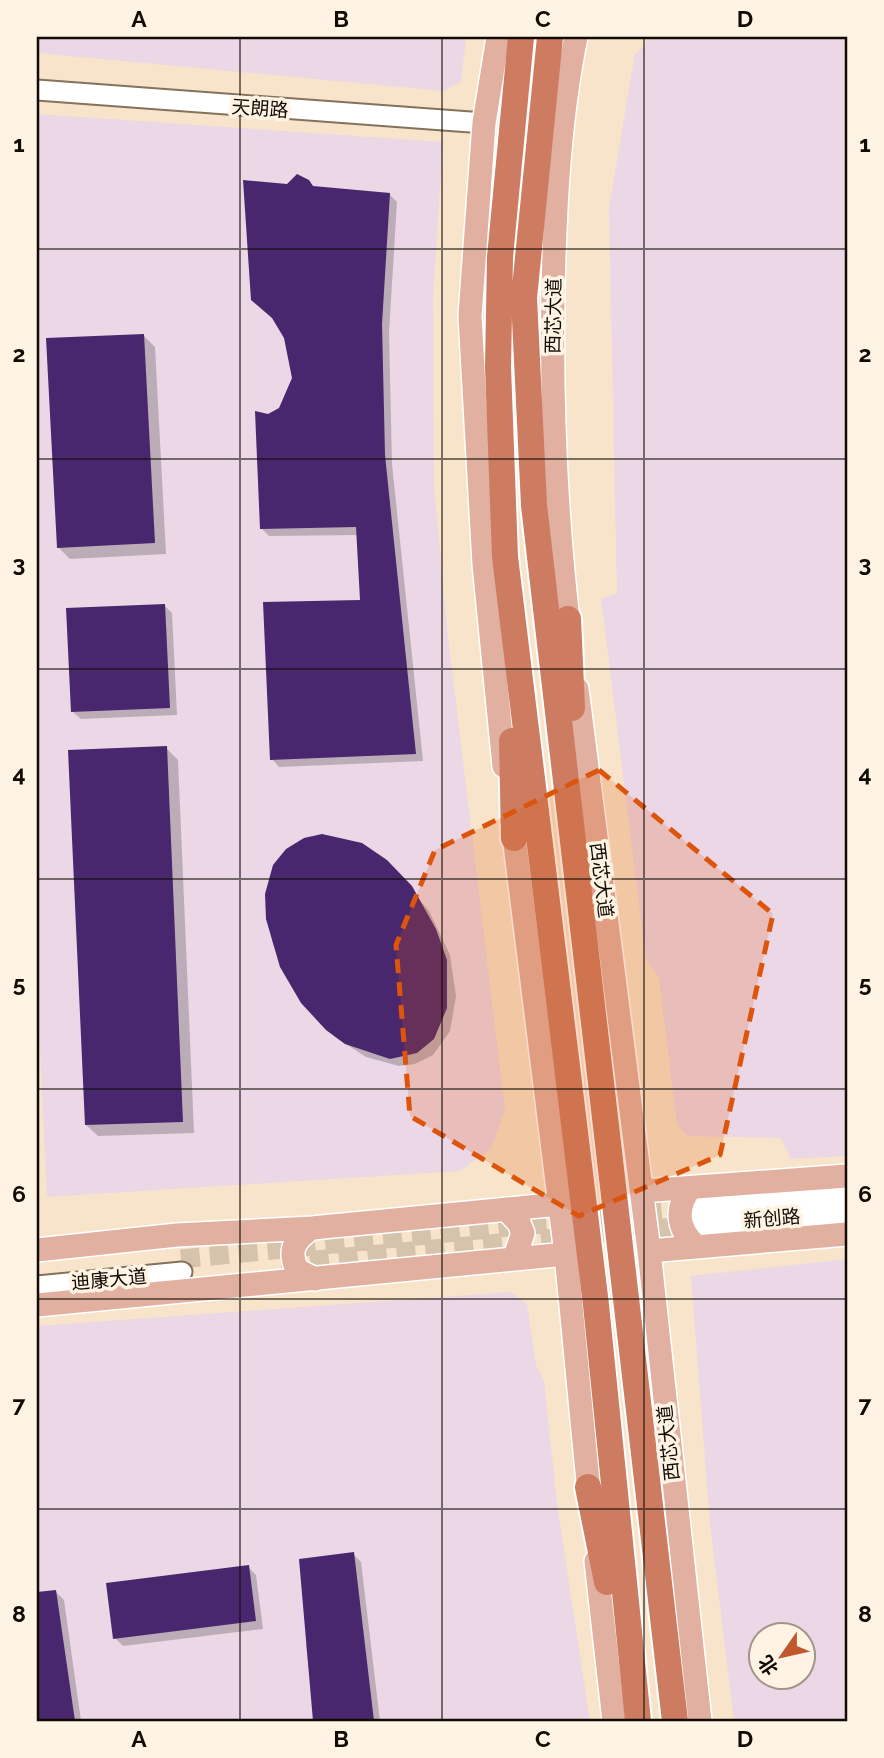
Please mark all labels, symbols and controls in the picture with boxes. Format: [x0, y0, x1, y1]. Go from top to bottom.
text: A [131, 5, 147, 32]
text: B [333, 5, 349, 32]
text: C [535, 5, 551, 32]
text: D [737, 5, 753, 32]
street label: 天朗路 [231, 95, 289, 121]
text: 1 [13, 130, 25, 157]
text: 1 [859, 130, 871, 157]
street label: 西芯大道 [541, 278, 565, 354]
text: 2 [13, 340, 25, 367]
text: 2 [859, 340, 871, 367]
text: 3 [13, 550, 25, 577]
text: 3 [859, 550, 871, 577]
text: 4 [12, 760, 26, 787]
text: 4 [858, 760, 872, 787]
street label: 西芯大道 [586, 841, 618, 919]
text: 5 [13, 970, 26, 997]
text: 5 [859, 970, 872, 997]
text: 6 [12, 1180, 26, 1207]
text: 6 [858, 1180, 872, 1207]
street label: 新创路 [743, 1205, 801, 1231]
street label: 迪康大道 [70, 1265, 148, 1293]
text: 7 [13, 1390, 26, 1417]
text: 7 [859, 1390, 872, 1417]
street label: 西芯大道 [653, 1404, 683, 1482]
text: 8 [12, 1600, 26, 1627]
text: 8 [858, 1600, 872, 1627]
north arrow [748, 1622, 818, 1692]
text: 北 [753, 1651, 782, 1680]
text: A [131, 1725, 147, 1752]
text: B [333, 1725, 349, 1752]
text: C [535, 1725, 551, 1752]
text: D [737, 1725, 753, 1752]

